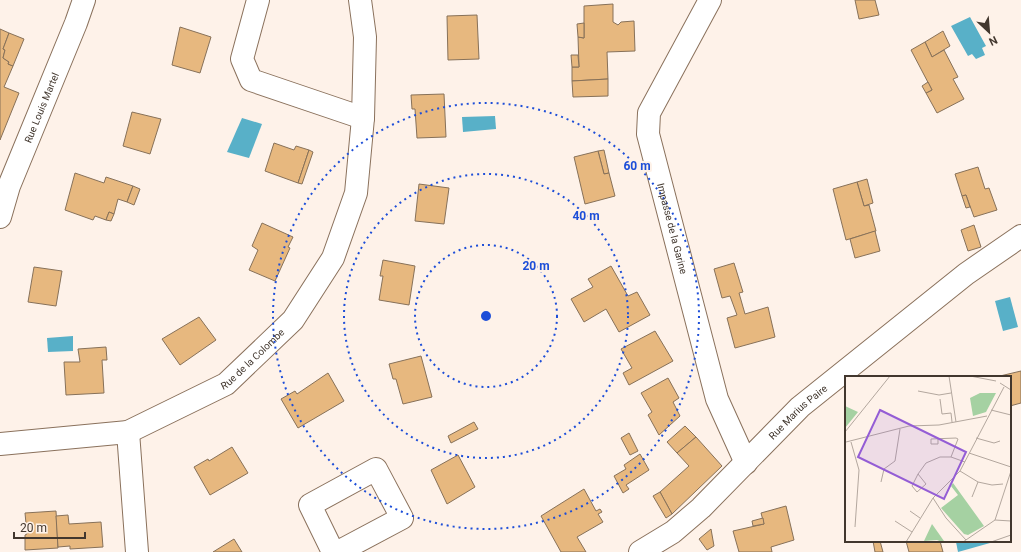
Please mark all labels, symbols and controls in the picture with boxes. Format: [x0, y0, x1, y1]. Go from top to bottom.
north arrow [969, 12, 1009, 52]
text: N [987, 33, 1000, 48]
street label: Rue Louis Martel [22, 71, 61, 145]
text: 60 m [623, 159, 651, 173]
street label: Impasse de la Garine [655, 182, 689, 275]
text: 40 m [572, 209, 600, 223]
text: 20 m [522, 259, 550, 273]
centre of rings [479, 309, 493, 323]
street label: Rue de la Colombe [219, 327, 287, 392]
inset map [845, 376, 1011, 542]
street label: Rue Marius Paire [767, 383, 829, 442]
scale bar [14, 514, 85, 540]
text: 20 m [20, 521, 47, 535]

